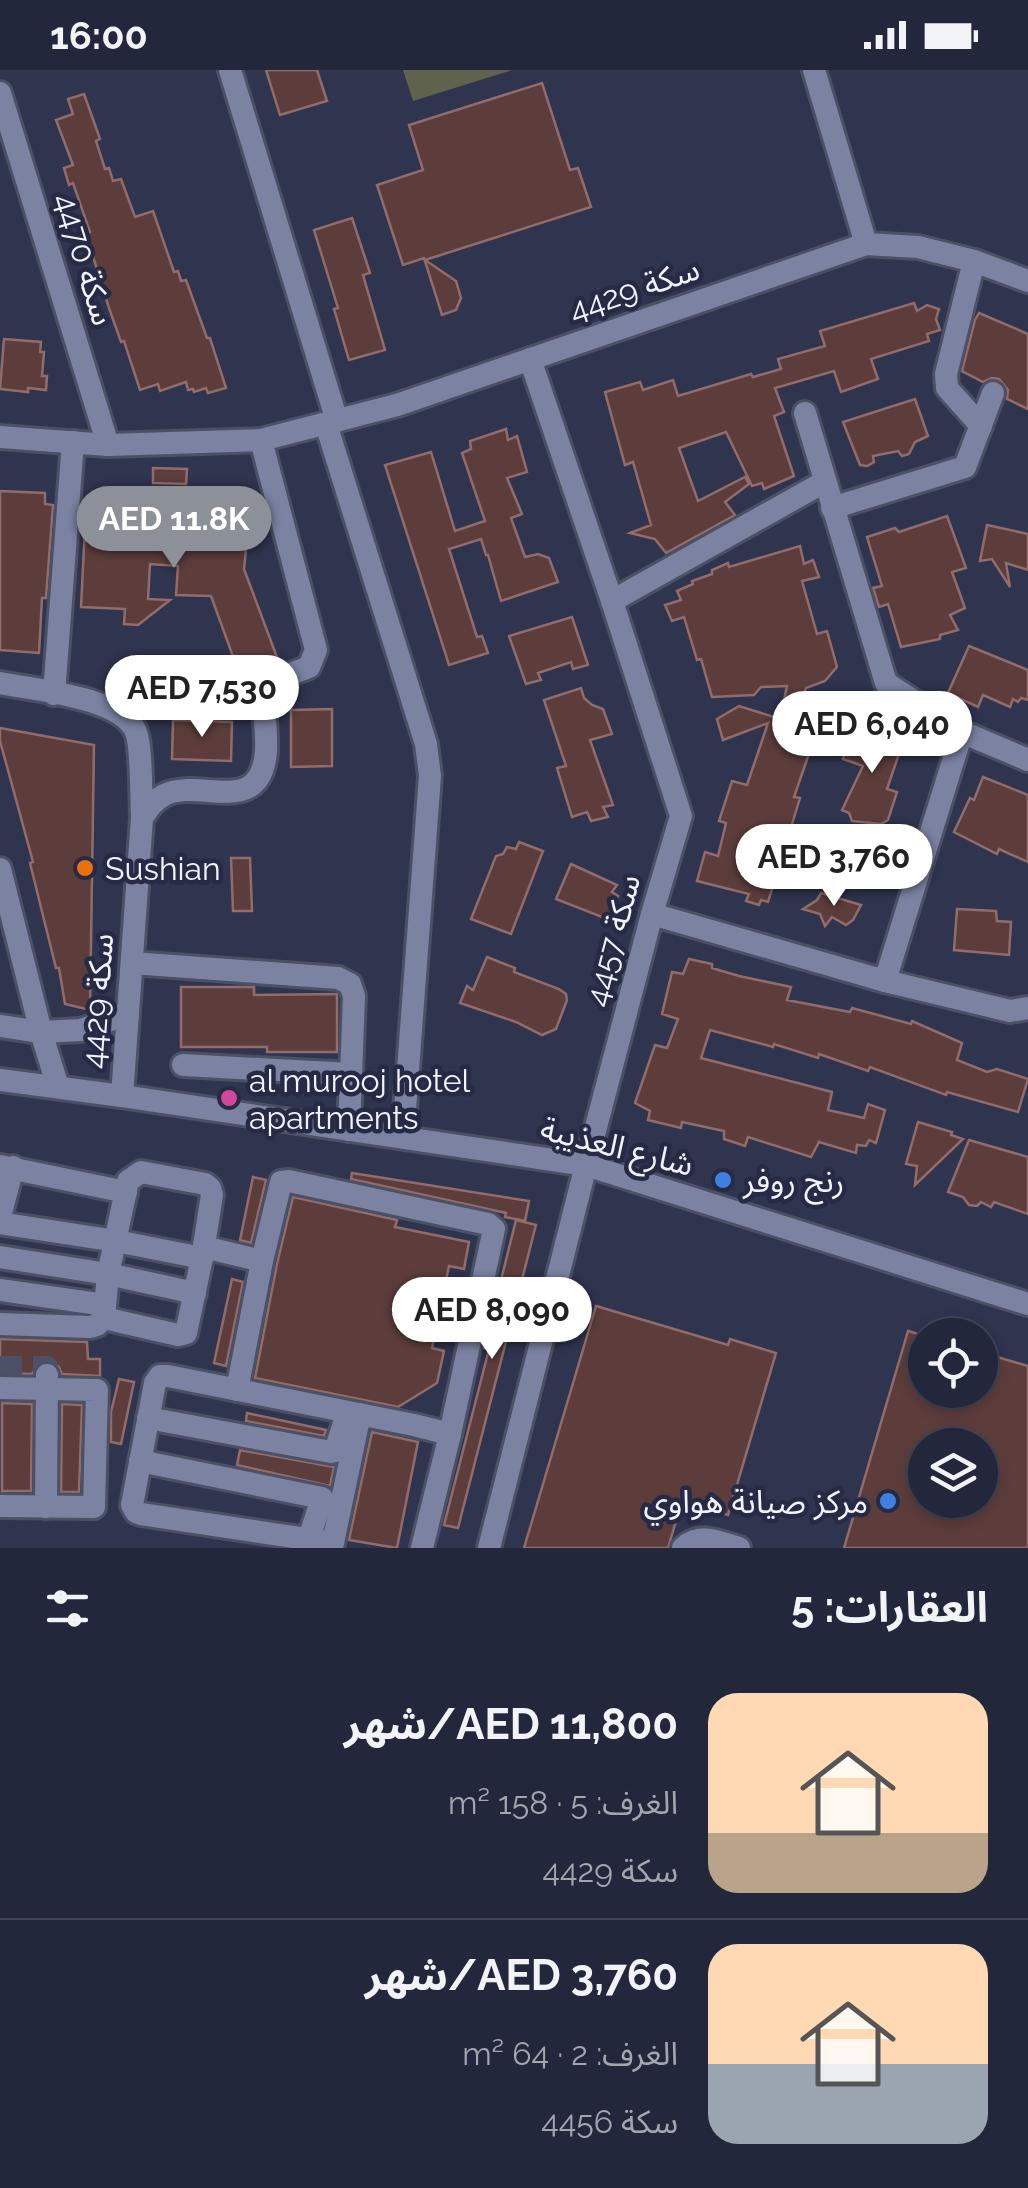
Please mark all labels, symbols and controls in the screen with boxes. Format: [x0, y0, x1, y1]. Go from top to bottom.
text: 16:00 [50, 13, 148, 58]
street label: سكة 4470 [47, 188, 123, 330]
street label: سكة 4429 [564, 249, 704, 329]
pin: AED 11.8K [60, 486, 288, 571]
text: AED 11.8K [99, 500, 249, 537]
pin: AED 7,530 [88, 655, 316, 740]
text: AED 7,530 [127, 669, 277, 706]
pin: AED 6,040 [758, 691, 986, 776]
text: AED 6,040 [794, 705, 950, 742]
pin: AED 3,760 [720, 824, 948, 909]
text: AED 3,760 [758, 838, 911, 875]
place label: Sushian [105, 850, 221, 887]
marker: Sushian [74, 857, 96, 879]
street label: سكة 4457 [577, 870, 647, 1010]
street label: سكة 4429 [74, 932, 120, 1070]
place label: al murooj hotel apartments [249, 1062, 471, 1136]
marker: al murooj hotel apartments [218, 1087, 240, 1109]
street label: شارع العذيبة [535, 1109, 697, 1189]
place label: رنج روفر [742, 1162, 844, 1205]
marker: رنج روفر [712, 1169, 734, 1191]
pin: AED 8,090 [378, 1277, 606, 1362]
text: AED 8,090 [414, 1291, 570, 1328]
map controls [908, 1318, 998, 1518]
button: locate [908, 1318, 998, 1408]
button: layers [908, 1428, 998, 1518]
place label: مركز صيانة هواوي [644, 1483, 868, 1526]
marker: مركز صيانة هواوي [877, 1490, 899, 1512]
icon: filters [40, 1581, 95, 1636]
text: العقارات: 5 [791, 1583, 988, 1632]
text: AED 11,800/شهر [344, 1700, 678, 1749]
icon: home [788, 1733, 908, 1853]
text: الغرف: 5 · 158 m² [448, 1784, 678, 1821]
text: سكة 4429 [543, 1852, 678, 1889]
text: AED 3,760/شهر [365, 1951, 678, 2000]
icon: home [788, 1984, 908, 2104]
text: الغرف: 2 · 64 m² [462, 2035, 678, 2072]
text: سكة 4456 [541, 2103, 678, 2140]

